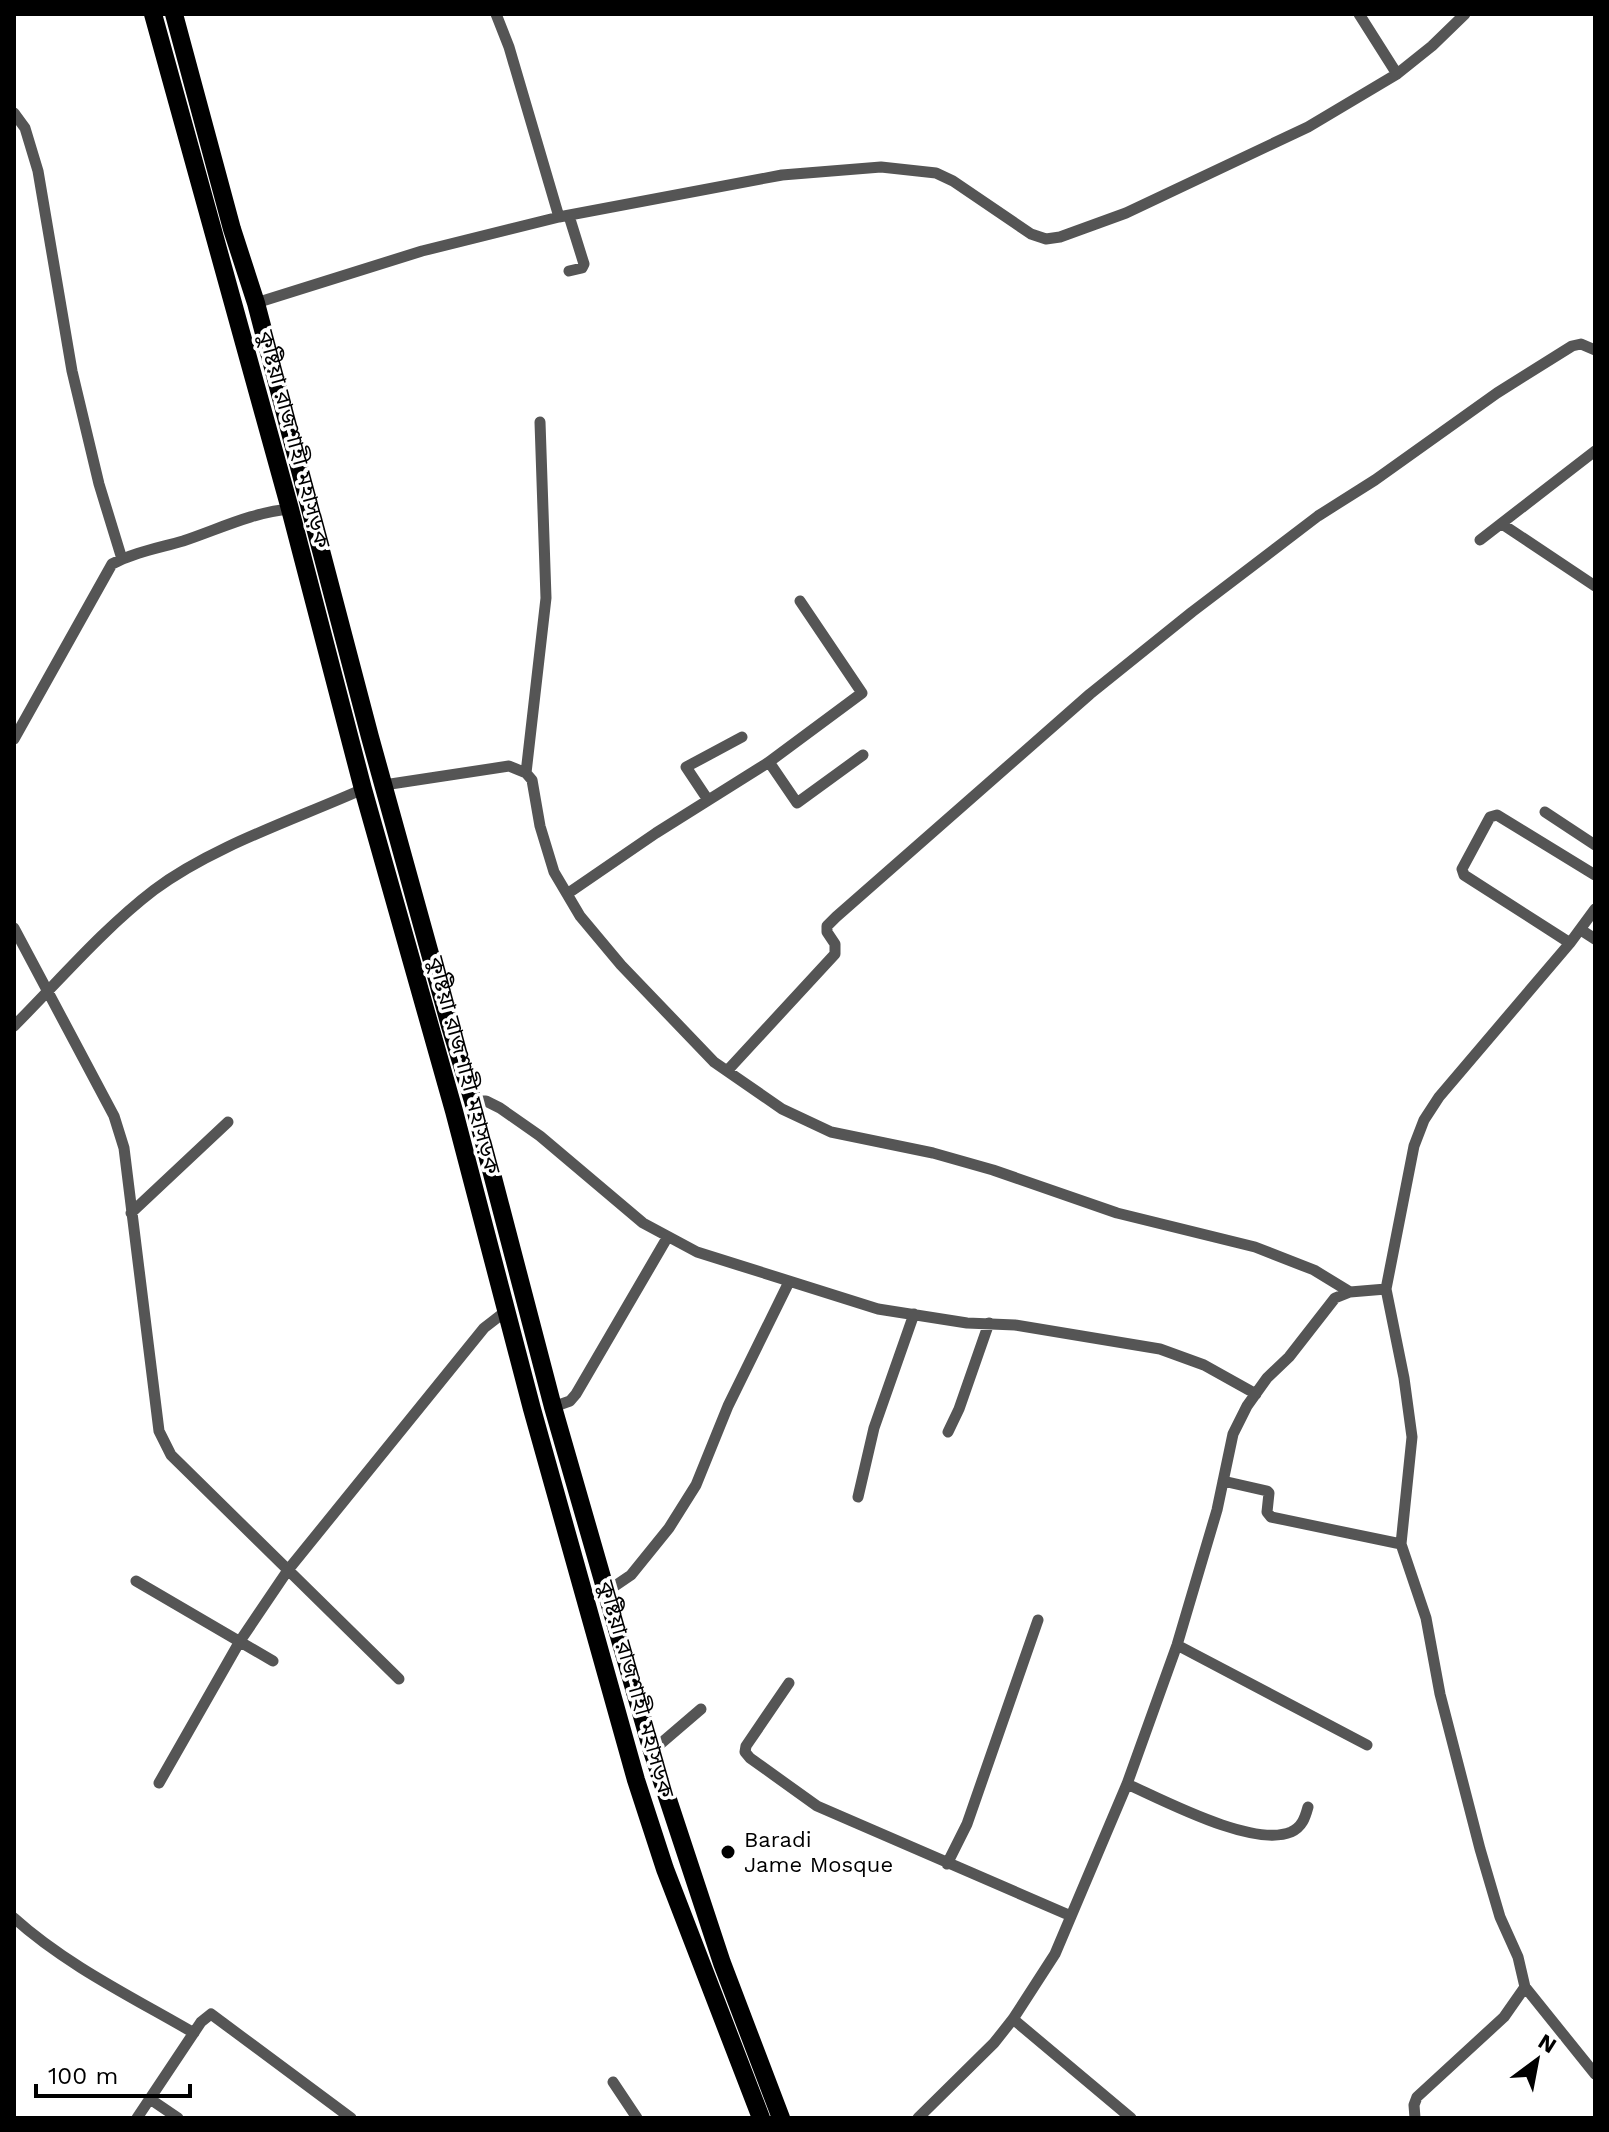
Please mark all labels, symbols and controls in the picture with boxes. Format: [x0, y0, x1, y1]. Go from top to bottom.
street label: কুষ্টিয়া রাজশাহী মহাসড়ক [252, 327, 336, 551]
street label: কুষ্টিয়া রাজশাহী মহাসড়ক [422, 953, 506, 1177]
street label: কুষ্টিয়া রাজশাহী মহাসড়ক [592, 1577, 680, 1801]
place label: Baradi Jame Mosque [744, 1827, 893, 1877]
marker: Baradi Jame Mosque [719, 1843, 737, 1861]
north arrow [1497, 2020, 1577, 2100]
text: N [1534, 2029, 1561, 2058]
scale bar [36, 2048, 190, 2098]
text: 100 m [48, 2062, 118, 2090]

